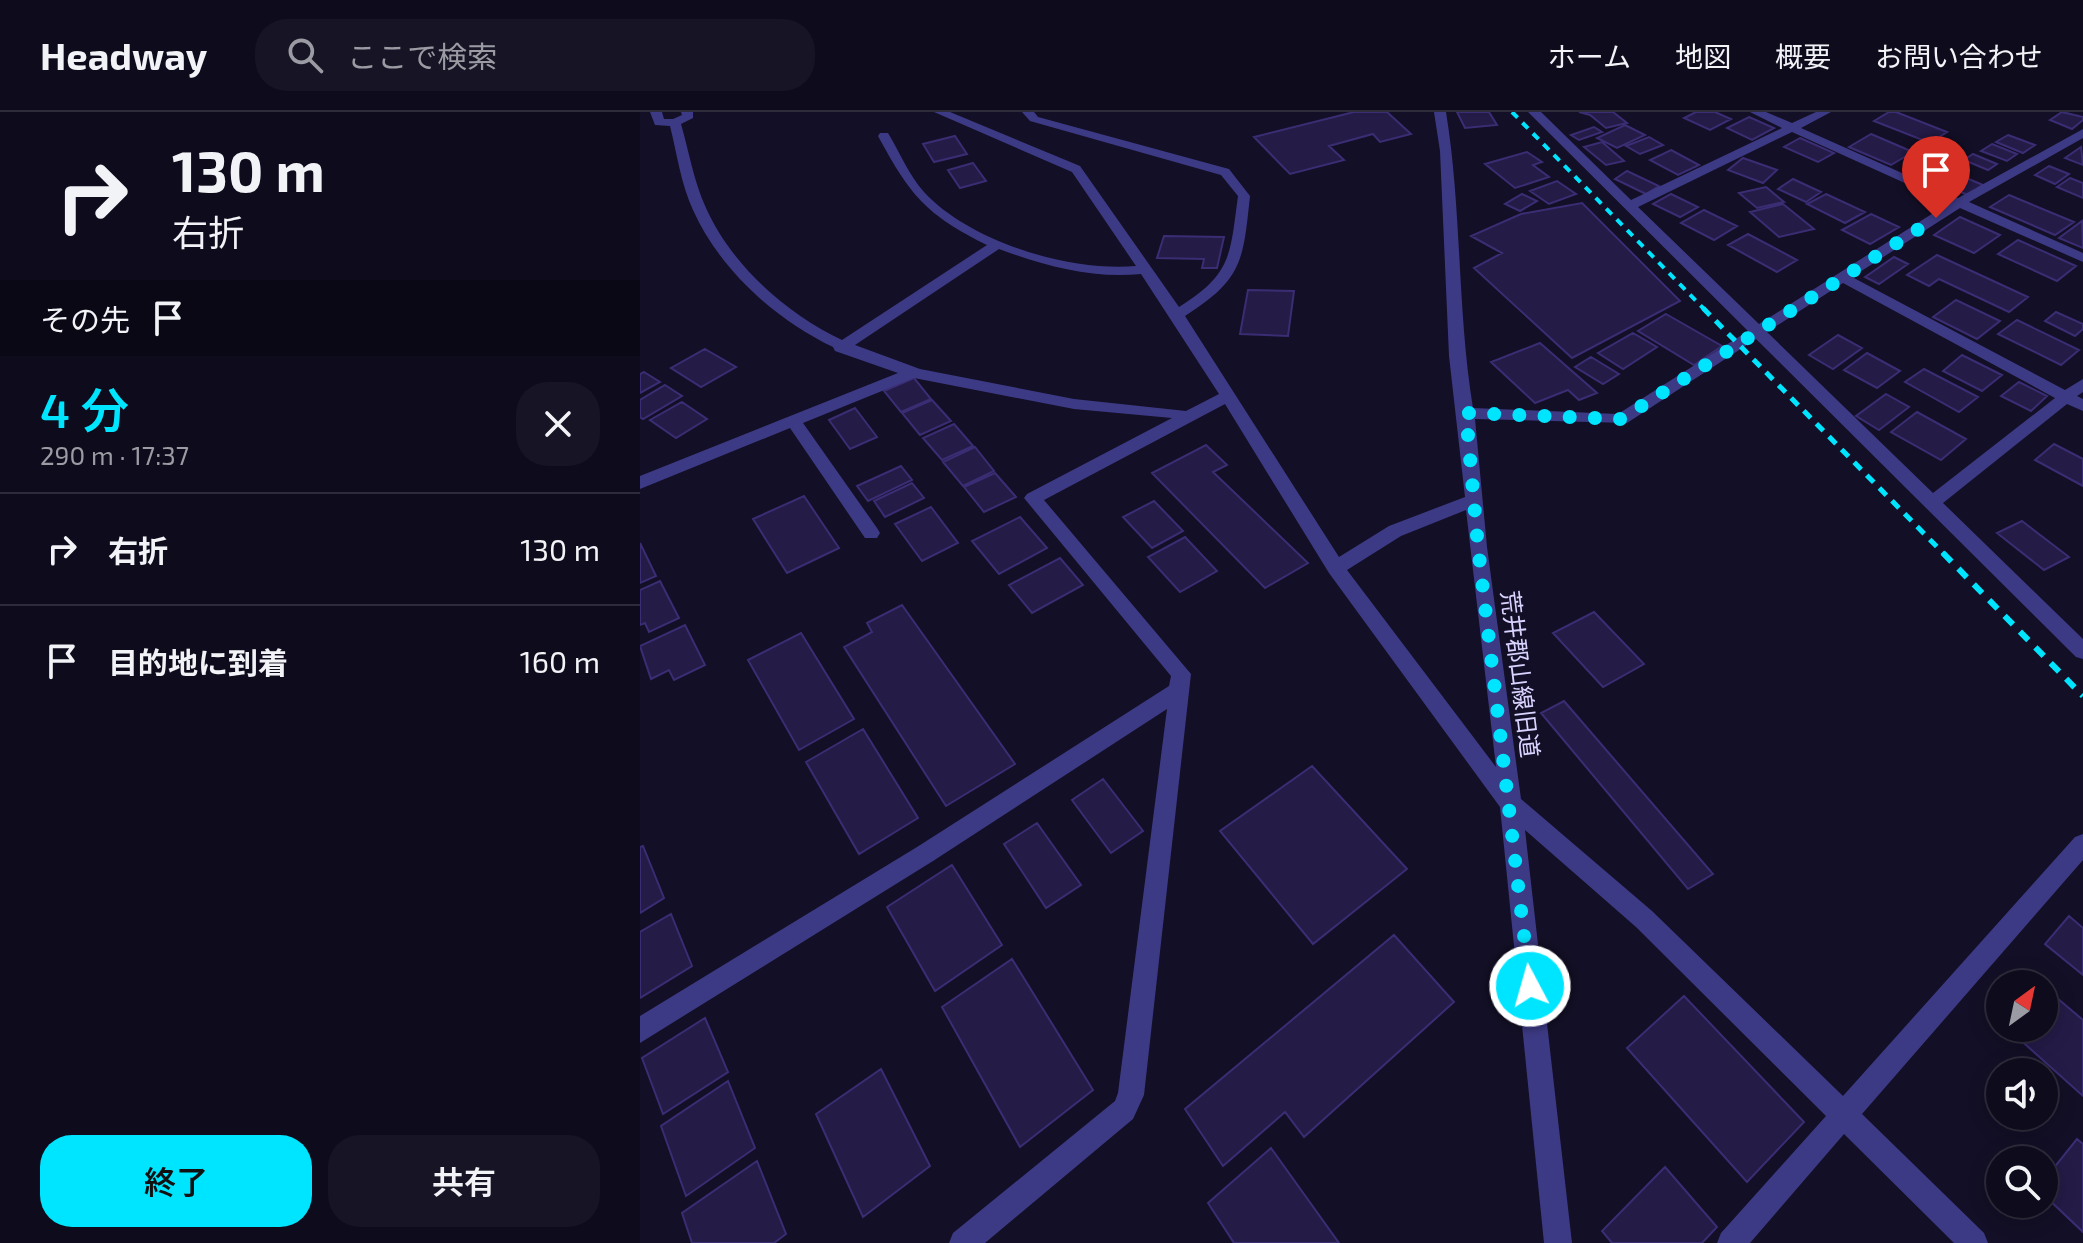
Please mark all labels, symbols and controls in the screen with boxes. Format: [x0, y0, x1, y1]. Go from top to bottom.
search box [255, 19, 815, 91]
text: Headway [40, 32, 207, 78]
icon: search [283, 33, 327, 77]
text: ここで検索 [347, 38, 497, 74]
text: ホーム [1548, 39, 1631, 73]
text: 地図 [1675, 39, 1731, 73]
text: 概要 [1775, 39, 1831, 73]
text: お問い合わせ [1875, 39, 2043, 73]
text: 130 m [172, 136, 325, 203]
pin [1902, 136, 1970, 218]
icon: right [40, 144, 144, 248]
icon: arrive [1914, 148, 1958, 192]
text: 右折 [172, 210, 244, 253]
icon: arrive [146, 296, 190, 340]
text: その先 [40, 301, 130, 337]
text: 4 分 [40, 380, 129, 438]
button: close [516, 382, 600, 466]
text: 290 m · 17:37 [40, 439, 189, 470]
icon: right [40, 527, 84, 571]
text: 130 m [520, 531, 600, 567]
text: 右折 [108, 532, 168, 568]
street label: 荒井郡山線旧道 [1496, 589, 1546, 759]
icon: arrive [40, 639, 84, 683]
text: 160 m [520, 643, 600, 679]
text: 目的地に到着 [108, 644, 288, 680]
position arrow [1488, 944, 1572, 1028]
north arrow [1986, 970, 2058, 1042]
map controls [1986, 970, 2058, 1218]
button: sound [1986, 1058, 2058, 1130]
button: 終了 [40, 1135, 312, 1227]
button: 共有 [328, 1135, 600, 1227]
button: search [1986, 1146, 2058, 1218]

